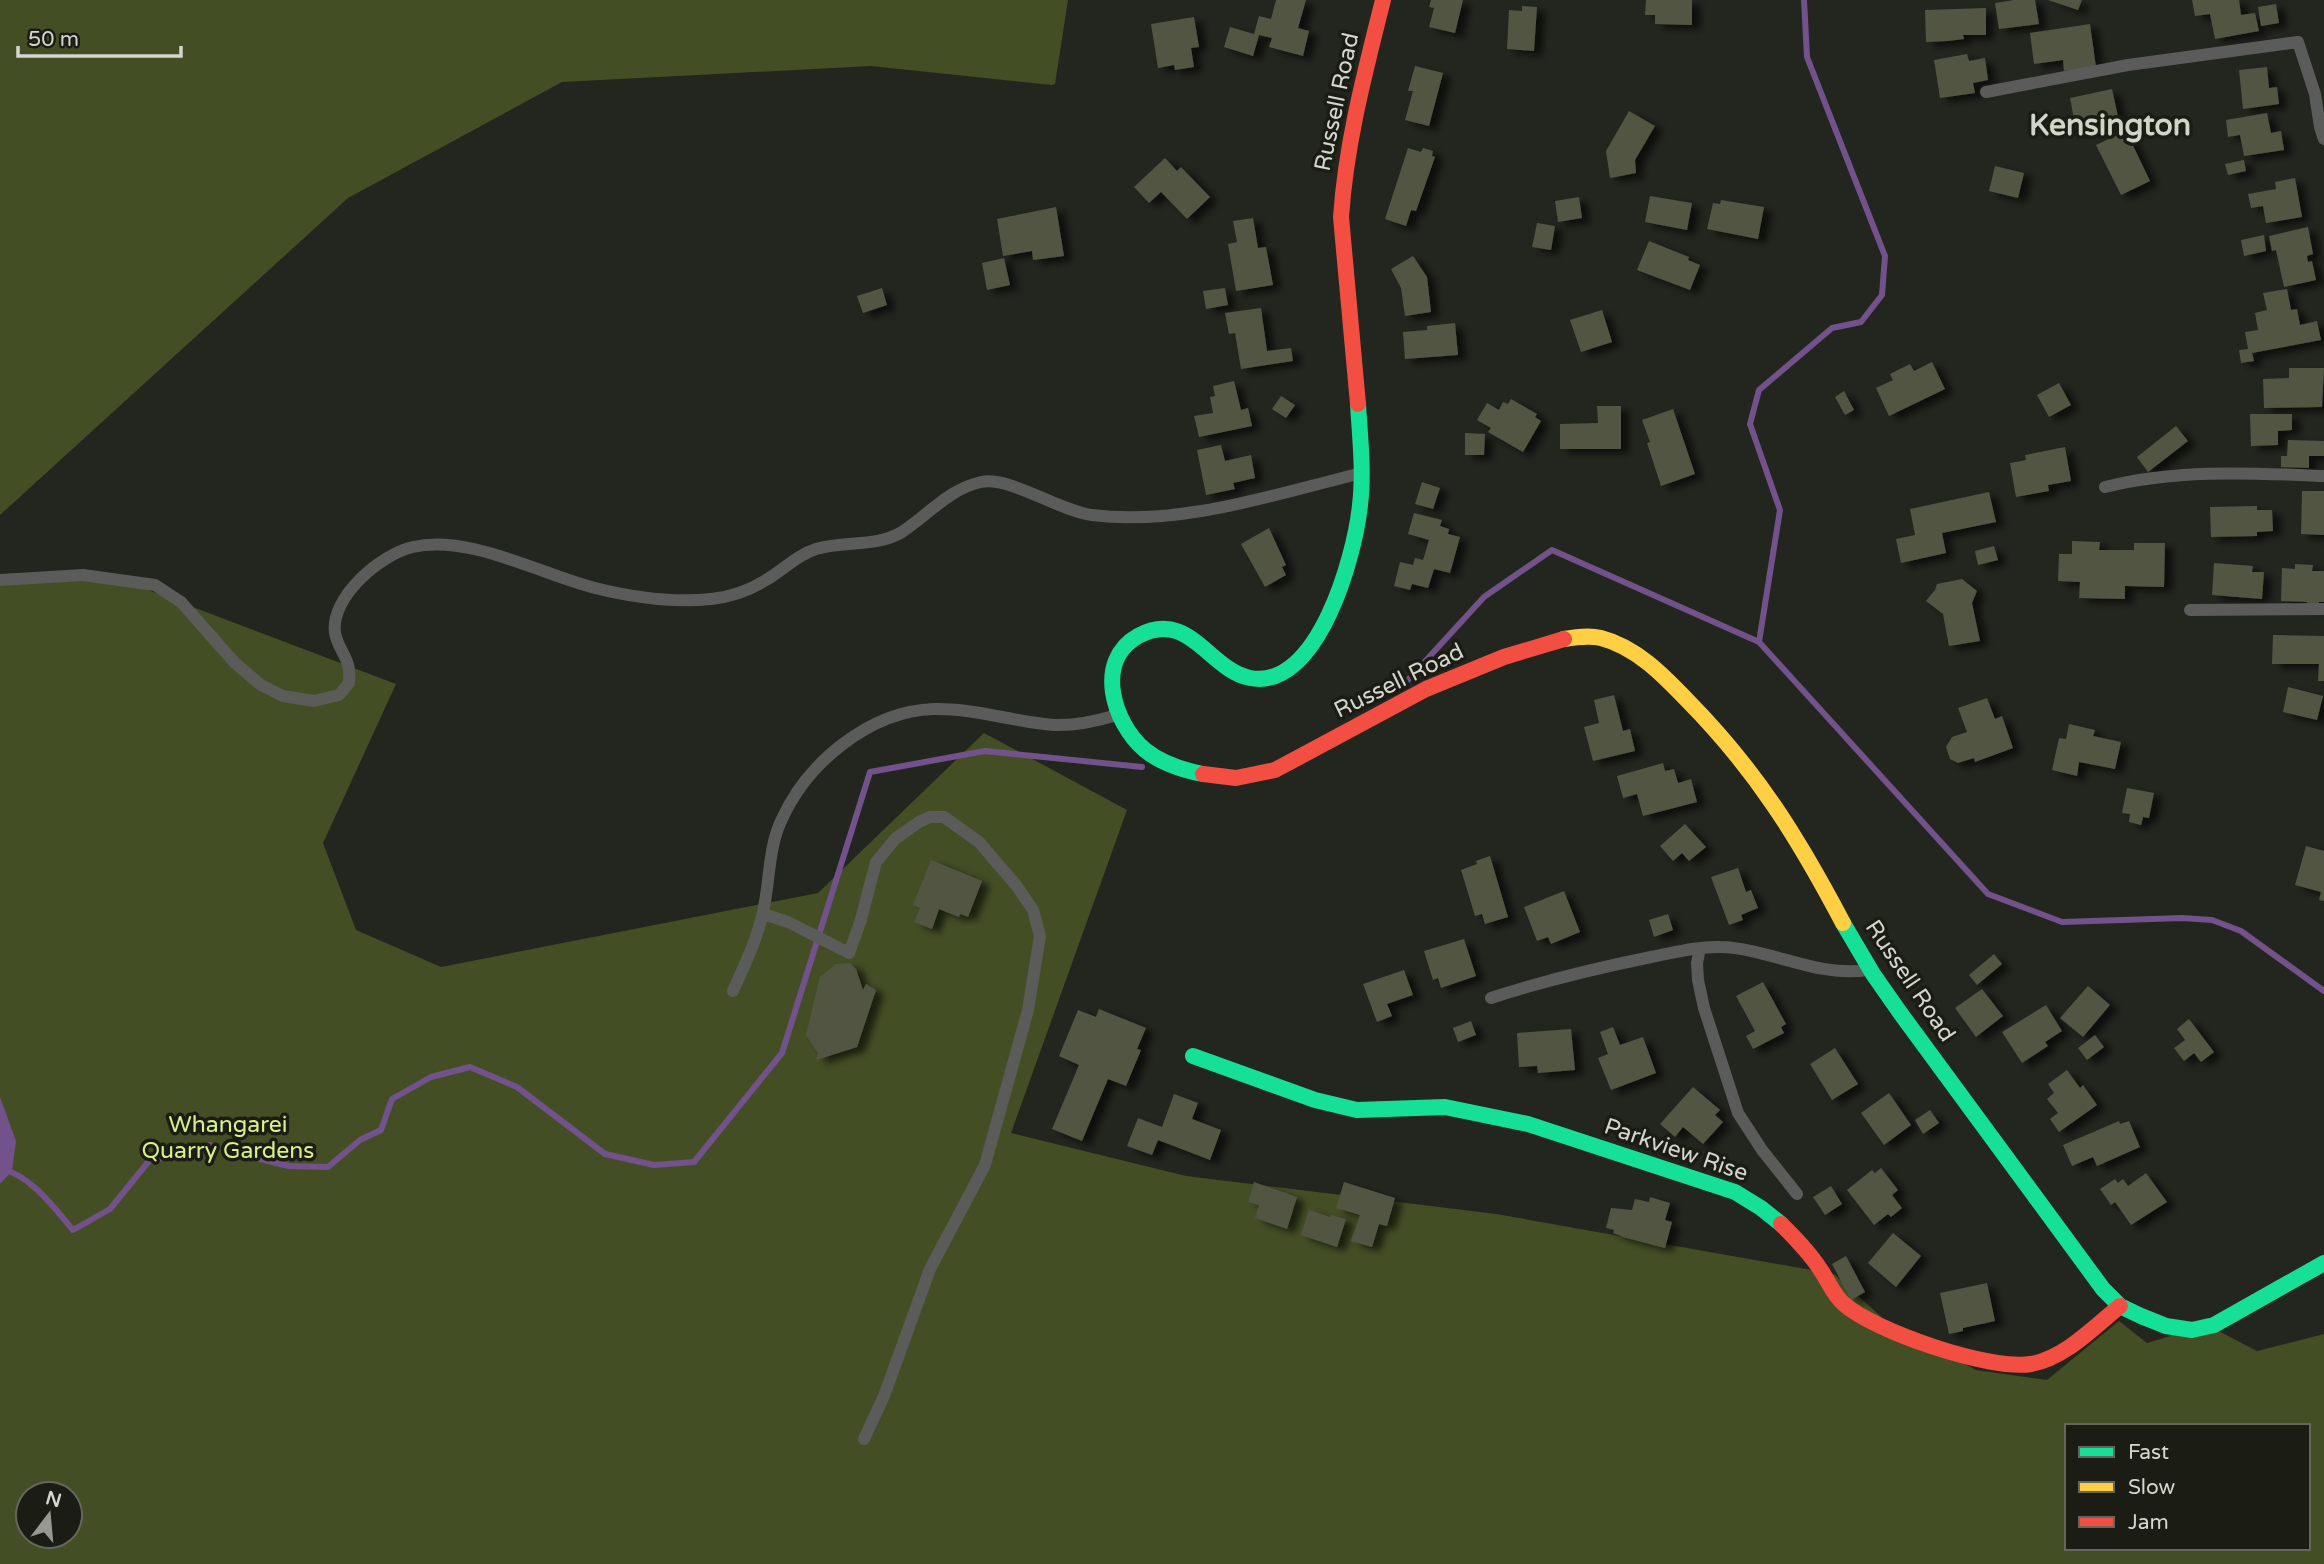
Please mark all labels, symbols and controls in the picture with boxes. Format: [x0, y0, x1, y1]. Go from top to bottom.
scale bar [18, 14, 180, 58]
text: 50 m [28, 27, 79, 52]
street label: Russell Road [1309, 30, 1365, 174]
district label: Kensington [2029, 107, 2191, 144]
street label: Russell Road [1330, 638, 1468, 724]
street label: Russell Road [1859, 915, 1961, 1047]
park label: Whangarei Quarry Gardens [142, 1111, 314, 1165]
street label: Parkview Rise [1600, 1112, 1752, 1188]
legend [2065, 1424, 2310, 1550]
text: Fast [2128, 1440, 2169, 1465]
text: Slow [2128, 1475, 2176, 1500]
north arrow [14, 1480, 84, 1550]
text: N [43, 1487, 64, 1512]
text: Jam [2128, 1510, 2169, 1535]

